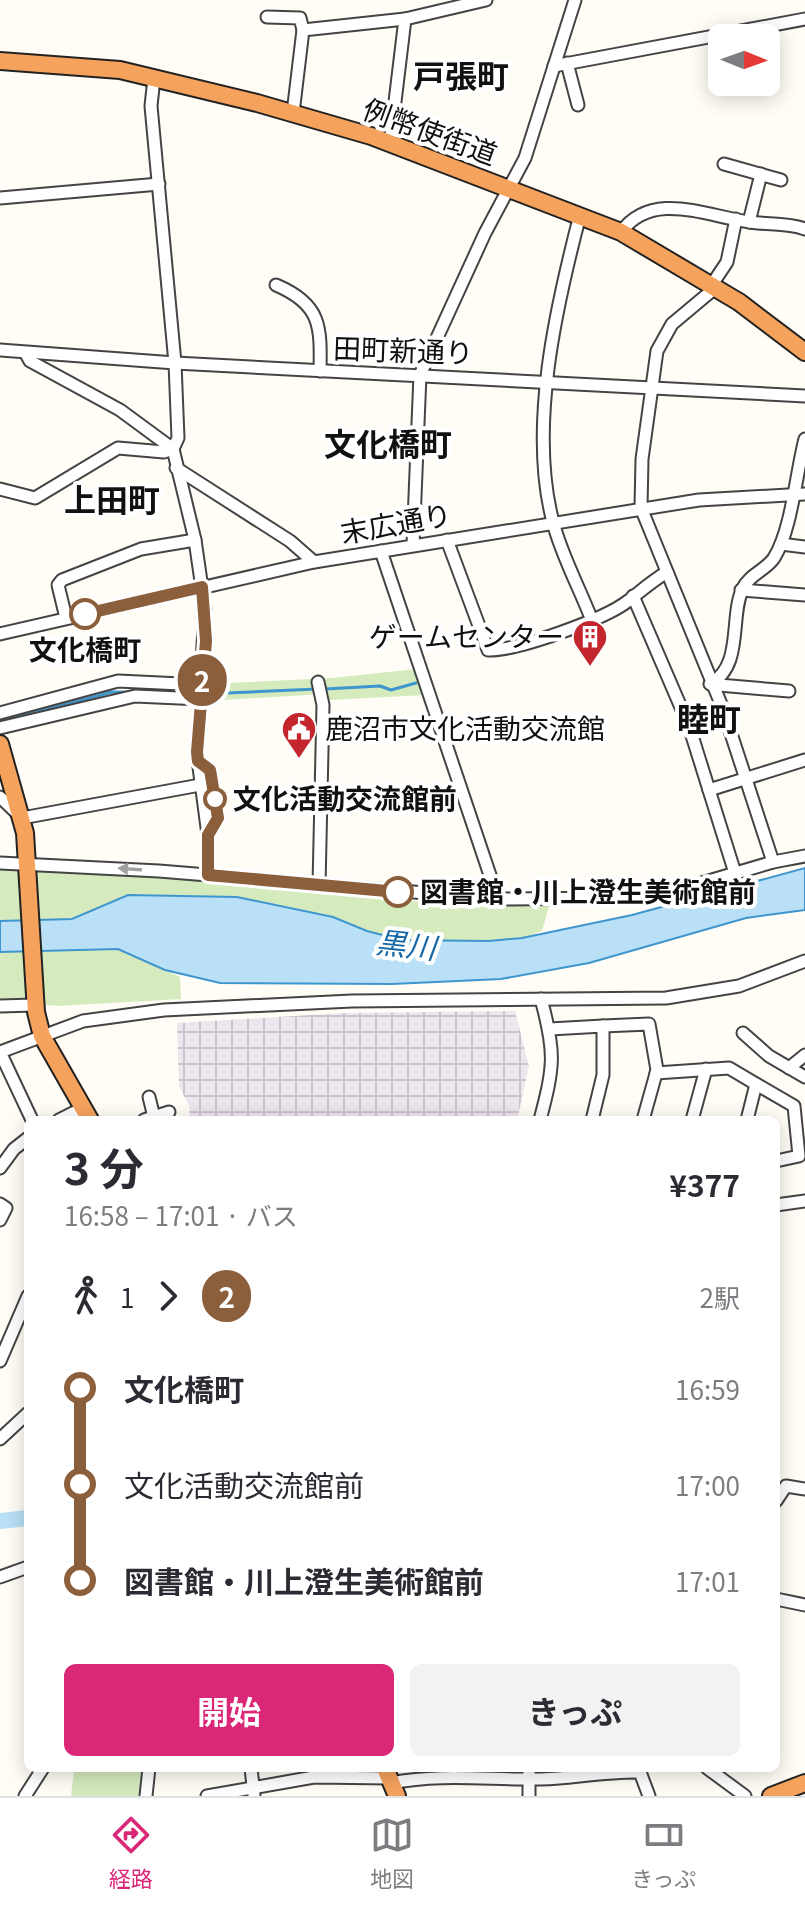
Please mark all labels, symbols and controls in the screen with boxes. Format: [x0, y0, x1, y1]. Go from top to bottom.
north arrow [708, 24, 780, 96]
map controls [708, 24, 780, 96]
district label: 戸張町 [413, 51, 509, 97]
street label: 例幣使街道 [358, 87, 503, 173]
street label: 田町新通り [332, 327, 474, 371]
district label: 文化橋町 [324, 419, 452, 465]
district label: 上田町 [64, 475, 160, 521]
street label: 末広通り [337, 493, 454, 551]
marker: 文化橋町 [70, 599, 100, 629]
place label: ゲームセンター [369, 615, 564, 655]
building icon: ゲームセンター [571, 618, 609, 668]
place label: 文化橋町 [29, 628, 141, 668]
line badge: 2 [176, 654, 228, 706]
text: 2 [194, 660, 210, 700]
district label: 睦町 [677, 694, 741, 740]
place label: 鹿沼市文化活動交流館 [325, 707, 605, 747]
public building icon: 鹿沼市文化活動交流館 [280, 710, 318, 760]
place label: 文化活動交流館前 [233, 777, 457, 817]
marker: 文化活動交流館前 [204, 788, 226, 810]
one-way arrow [118, 862, 143, 875]
place label: 図書館・川上澄生美術館前 [420, 870, 756, 910]
marker: 図書館・川上澄生美術館前 [383, 877, 413, 907]
water label: 黒川 [374, 918, 441, 968]
text: 3 分 [64, 1134, 144, 1198]
text: ¥377 [669, 1162, 740, 1206]
text: 16:58 – 17:01 · バス [64, 1196, 298, 1233]
icon: walk [64, 1274, 108, 1318]
icon: forward [146, 1274, 190, 1318]
text: 2 [218, 1276, 235, 1316]
text: 1 [120, 1278, 134, 1315]
text: 2駅 [700, 1278, 740, 1315]
text: 文化橋町 [124, 1366, 244, 1410]
text: 16:59 [675, 1370, 740, 1407]
text: 文化活動交流館前 [124, 1462, 364, 1506]
text: 17:00 [675, 1466, 740, 1503]
text: 図書館・川上澄生美術館前 [124, 1558, 484, 1602]
text: 17:01 [675, 1562, 740, 1599]
button: 開始 [64, 1664, 394, 1756]
button: きっぷ [410, 1664, 740, 1756]
tab: 経路 [109, 1813, 153, 1893]
tab: 地図 [370, 1813, 414, 1893]
tab: きっぷ [631, 1813, 696, 1893]

